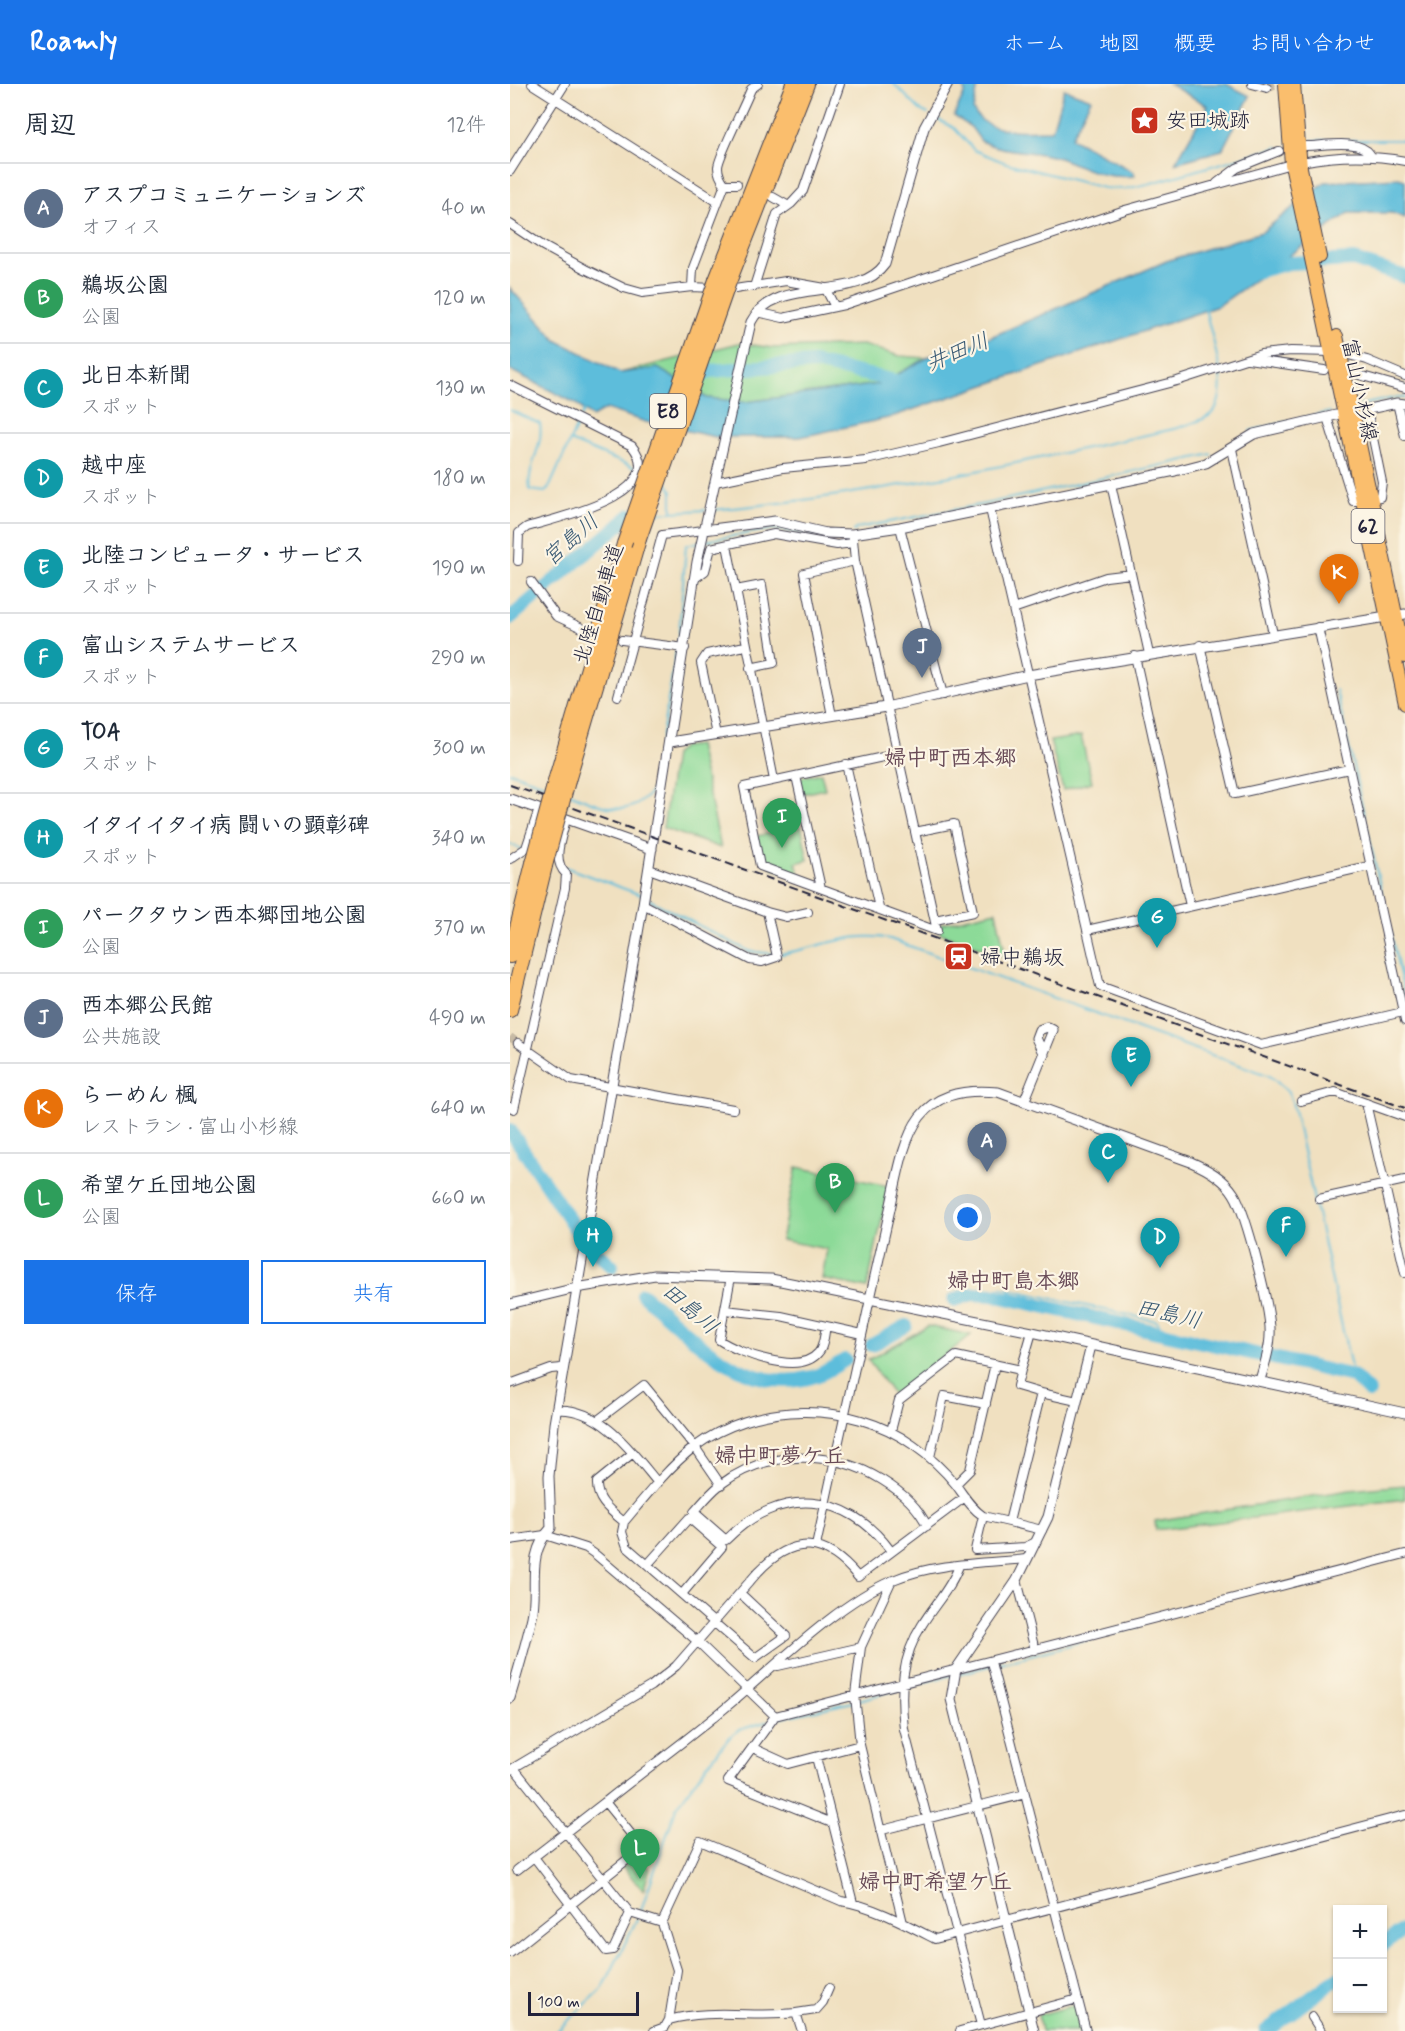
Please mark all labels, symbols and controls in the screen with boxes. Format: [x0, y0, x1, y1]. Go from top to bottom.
text: Roamly [30, 24, 118, 61]
text: ホーム [1004, 30, 1066, 58]
text: 地図 [1099, 30, 1141, 58]
text: 概要 [1174, 30, 1216, 58]
text: お問い合わせ [1249, 30, 1375, 58]
place icon: 安田城跡 [1129, 104, 1161, 136]
place label: 安田城跡 [1166, 107, 1250, 135]
text: 周辺 [24, 109, 76, 143]
text: 12件 [447, 112, 486, 139]
text: アスプコミュニケーションズ [81, 182, 366, 210]
text: A [37, 195, 50, 222]
text: 40 m [442, 195, 486, 222]
text: オフィス [81, 214, 161, 241]
text: 鵜坂公園 [81, 272, 169, 300]
text: B [37, 285, 50, 312]
text: 120 m [433, 285, 486, 312]
text: 公園 [81, 304, 121, 331]
water label: 井田川 [922, 328, 994, 378]
street label: 富山小杉線 [1334, 336, 1384, 444]
text: 北日本新聞 [81, 362, 191, 390]
text: C [36, 375, 51, 402]
text: 130 m [435, 375, 486, 402]
text: スポット [81, 394, 161, 421]
road number: E8 [650, 394, 686, 428]
text: 越中座 [81, 452, 147, 480]
text: D [37, 465, 50, 492]
text: 180 m [433, 465, 486, 492]
text: スポット [81, 484, 161, 511]
water label: 宮島川 [537, 508, 605, 573]
road number: 62 [1352, 509, 1384, 543]
street label: 北陸自動車道 [567, 540, 631, 669]
text: 北陸コンピュータ・サービス [81, 542, 365, 570]
pin: K [1320, 554, 1358, 604]
text: E [38, 555, 49, 582]
text: 190 m [432, 555, 486, 582]
text: スポット [81, 574, 161, 601]
pin: J [902, 628, 942, 678]
text: 富山システムサービス [81, 632, 300, 660]
text: F [38, 645, 49, 672]
text: 290 m [431, 645, 486, 672]
text: スポット [81, 664, 161, 691]
text: TOA [81, 719, 121, 747]
text: G [37, 735, 50, 762]
text: 300 m [432, 735, 486, 762]
district label: 婦中町西本郷 [884, 745, 1016, 773]
text: スポット [81, 751, 161, 778]
pin: I [762, 798, 802, 848]
text: イタイイタイ病 闘いの顕彰碑 [81, 812, 369, 840]
text: H [37, 825, 50, 852]
text: 340 m [431, 825, 486, 852]
text: スポット [81, 844, 161, 871]
pin: G [1138, 898, 1176, 948]
text: パークタウン西本郷団地公園 [81, 902, 367, 930]
text: I [38, 915, 49, 942]
text: 370 m [434, 915, 486, 942]
text: 公園 [81, 934, 121, 961]
station icon: 婦中鵜坂 [943, 941, 975, 973]
place label: 婦中鵜坂 [980, 944, 1064, 972]
text: 西本郷公民館 [81, 992, 213, 1020]
text: J [38, 1005, 49, 1032]
text: 490 m [429, 1005, 486, 1032]
text: 公共施設 [81, 1024, 161, 1051]
pin: E [1112, 1038, 1150, 1087]
text: らーめん 楓 [81, 1082, 197, 1110]
text: K [36, 1095, 51, 1122]
text: 640 m [430, 1095, 486, 1122]
text: レストラン · 富山小杉線 [81, 1114, 298, 1141]
pin: A [968, 1122, 1006, 1172]
pin: C [1088, 1134, 1128, 1183]
pin: B [816, 1164, 854, 1213]
text: 希望ケ丘団地公園 [81, 1172, 257, 1200]
text: L [37, 1185, 50, 1212]
text: 660 m [431, 1185, 486, 1212]
your location [953, 1203, 982, 1232]
text: 公園 [81, 1204, 121, 1231]
pin: F [1266, 1208, 1306, 1257]
pin: H [574, 1218, 613, 1267]
pin: D [1140, 1218, 1180, 1268]
button: 保存 [24, 1260, 249, 1324]
button: 共有 [261, 1260, 486, 1324]
district label: 婦中町島本郷 [947, 1268, 1079, 1296]
water label: 田島川 [656, 1277, 724, 1342]
water label: 田島川 [1133, 1294, 1204, 1336]
district label: 婦中町夢ケ丘 [714, 1443, 846, 1471]
pin: L [620, 1830, 660, 1879]
district label: 婦中町希望ケ丘 [858, 1869, 1012, 1897]
map controls [1333, 1905, 1387, 2013]
button: + [1333, 1905, 1387, 1959]
button: − [1333, 1959, 1387, 2013]
scale bar [528, 1989, 639, 2016]
text: 100 m [537, 1992, 580, 2013]

